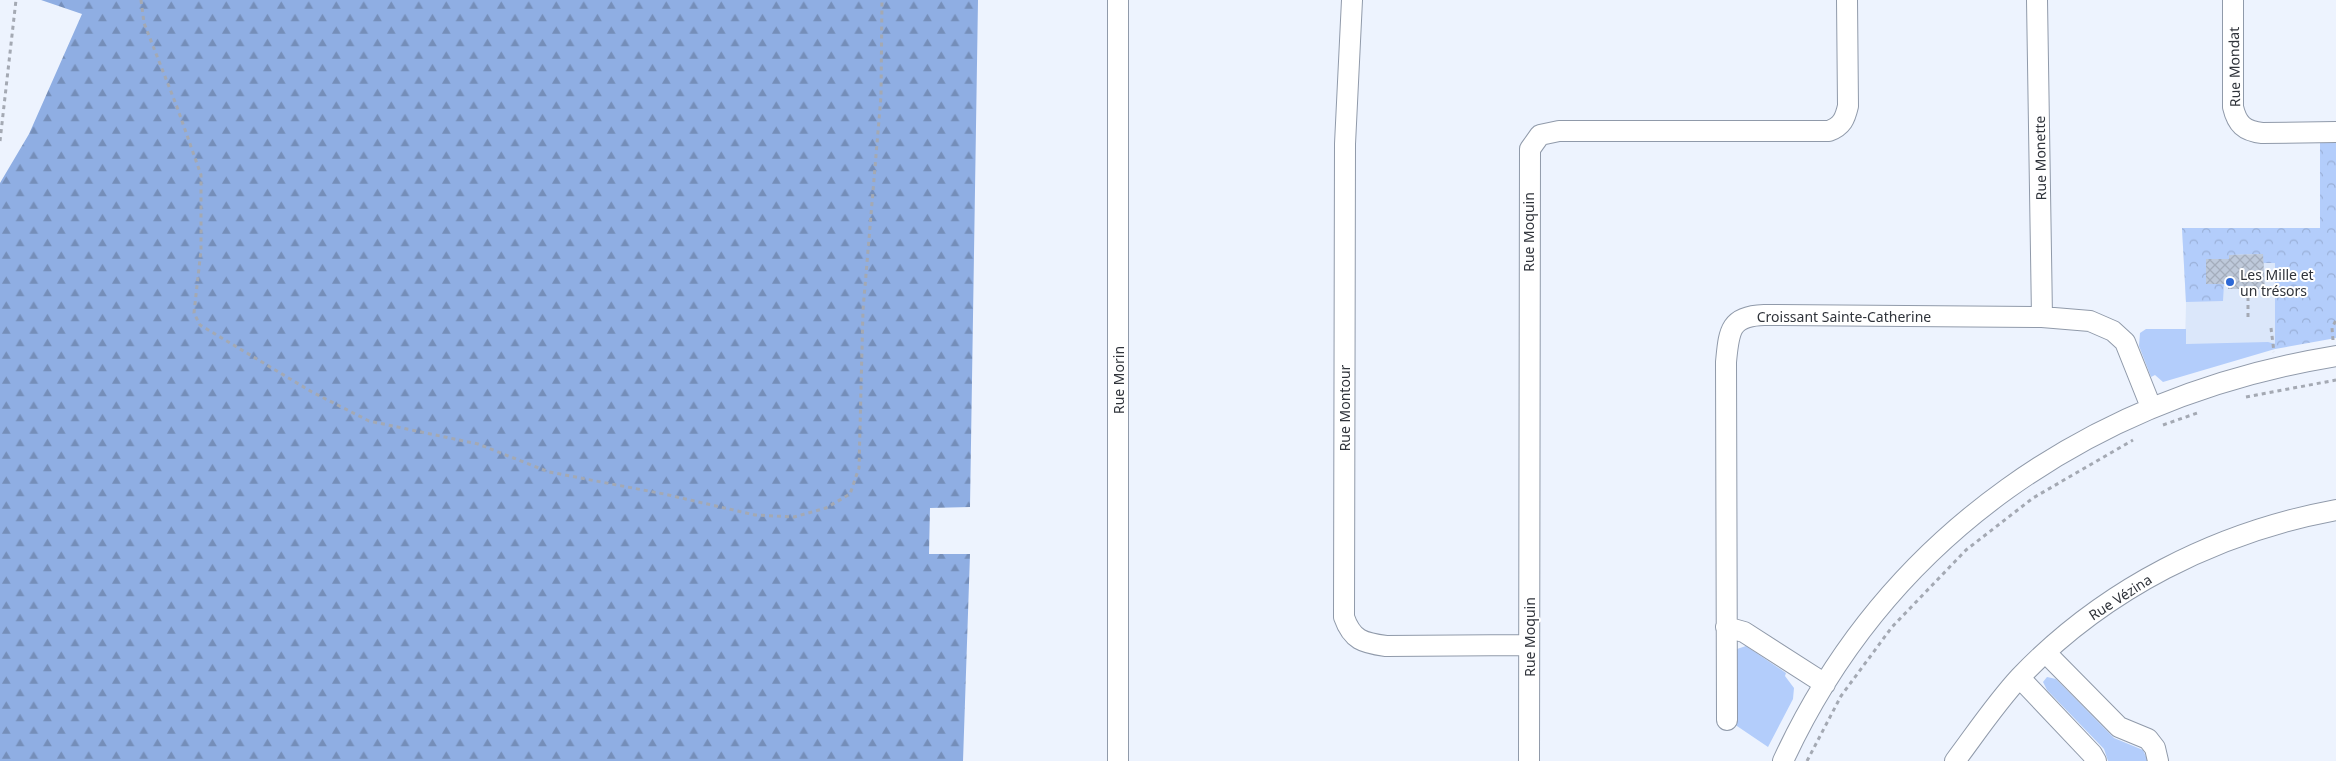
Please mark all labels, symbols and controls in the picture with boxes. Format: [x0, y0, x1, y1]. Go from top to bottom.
street label: Rue Mondat [2224, 27, 2244, 107]
street label: Rue Monette [2030, 115, 2050, 200]
street label: Rue Moquin [1519, 192, 1538, 272]
place label: Les Mille et un trésors [2240, 265, 2314, 300]
marker: Les Mille et un trésors [2224, 276, 2236, 288]
street label: Croissant Sainte-Catherine [1757, 307, 1931, 326]
street label: Rue Morin [1109, 346, 1128, 414]
street label: Rue Montour [1335, 364, 1354, 451]
street label: Rue Vézina [2085, 570, 2155, 624]
street label: Rue Moquin [1520, 597, 1539, 677]

